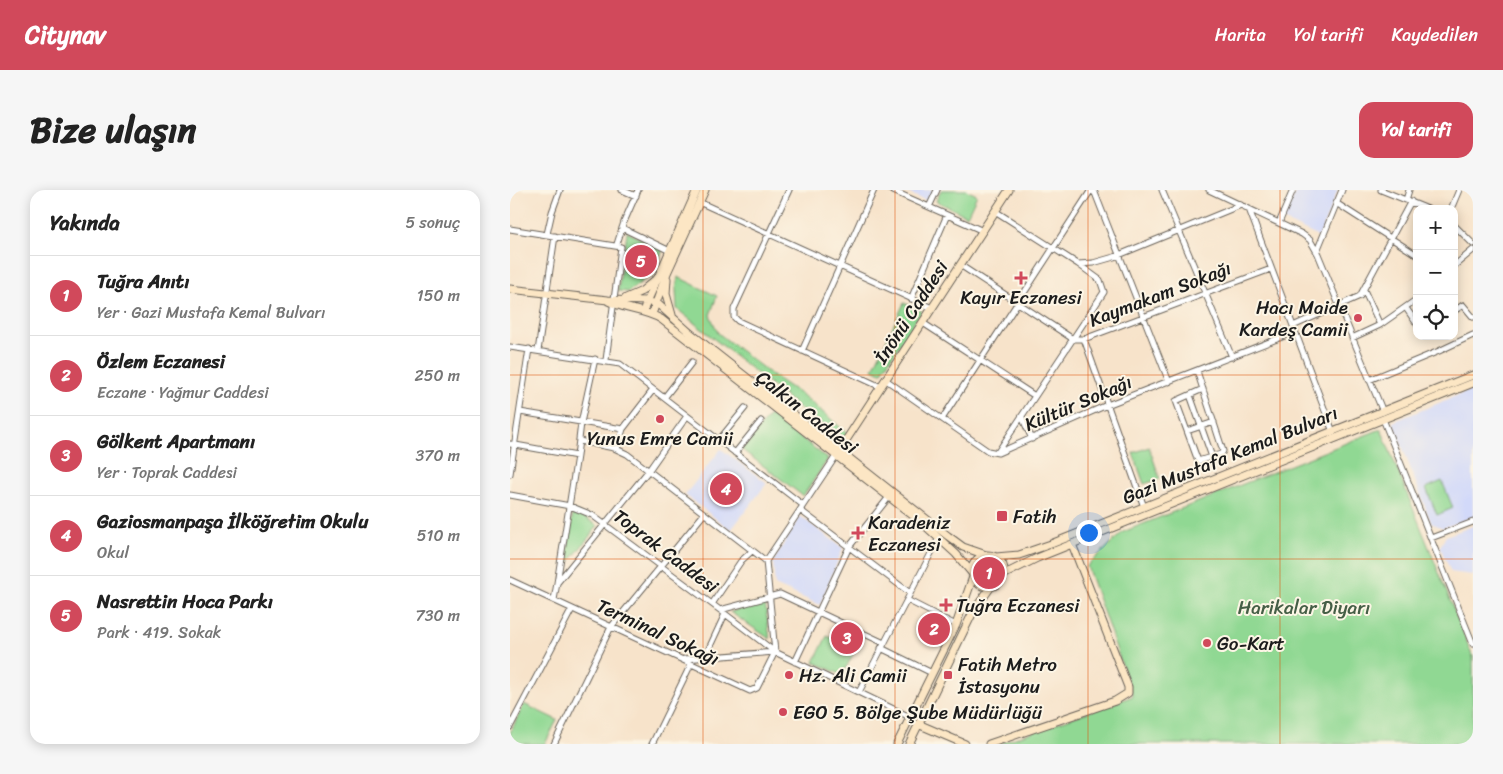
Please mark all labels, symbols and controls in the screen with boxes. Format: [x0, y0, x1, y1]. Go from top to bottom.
text: Citynav [25, 14, 106, 56]
text: Harita [1215, 19, 1266, 51]
text: Yol tarifi [1294, 19, 1363, 51]
text: Kaydedilen [1391, 19, 1478, 51]
text: Bize ulaşın [30, 99, 196, 161]
button: Yol tarifi [1359, 102, 1473, 158]
text: Yakında [50, 204, 120, 242]
map controls [1413, 205, 1458, 340]
button: + [1413, 205, 1458, 250]
text: 5 sonuç [405, 208, 460, 237]
pin: 5 [625, 242, 657, 280]
button: − [1413, 250, 1458, 295]
street label: Kaymakam Sokağı [1084, 252, 1236, 336]
street label: İnönü Caddesi [864, 253, 957, 371]
text: Tuğra Anıtı [97, 265, 189, 298]
marker: Kayır Eczanesi [1015, 272, 1027, 284]
text: 1 [63, 281, 69, 310]
text: 150 m [417, 281, 460, 310]
place label: Kayır Eczanesi [960, 281, 1083, 314]
place label: Hacı Maide Kardeş Camii [1239, 291, 1349, 346]
button: locate [1413, 295, 1458, 340]
text: Yer · Gazi Mustafa Kemal Bulvarı [97, 298, 325, 327]
marker: Hacı Maide Kardeş Camii [1352, 312, 1364, 324]
text: Özlem Eczanesi [97, 345, 225, 378]
text: 2 [61, 361, 71, 390]
text: 250 m [414, 361, 460, 390]
street label: Çalkın Caddesi [749, 361, 866, 463]
street label: Kültür Sokağı [1019, 365, 1137, 441]
text: Eczane · Yağmur Caddesi [97, 378, 269, 407]
street label: Gazi Mustafa Kemal Bulvarı [1117, 397, 1343, 513]
marker: Yunus Emre Camii [654, 413, 666, 425]
place label: Yunus Emre Camii [587, 422, 734, 455]
text: Gölkent Apartmanı [97, 425, 255, 458]
text: 3 [62, 441, 70, 470]
text: 370 m [416, 441, 460, 470]
text: Yer · Toprak Caddesi [97, 458, 237, 487]
pin: 4 [710, 470, 742, 508]
street label: Toprak Caddesi [606, 500, 726, 602]
place label: Fatih [1013, 500, 1056, 533]
text: Gaziosmanpaşa İlköğretim Okulu [97, 505, 368, 538]
place label: Karadeniz Eczanesi [868, 506, 951, 561]
marker: Fatih [995, 509, 1009, 523]
your location [1076, 520, 1102, 546]
text: 4 [61, 521, 71, 550]
text: 510 m [417, 521, 460, 550]
marker: Karadeniz Eczanesi [852, 527, 864, 539]
text: Okul [97, 538, 129, 567]
pin: 1 [973, 554, 1005, 592]
text: Nasrettin Hoca Parkı [97, 585, 273, 618]
street label: Terminal Sokağı [591, 589, 725, 675]
place label: Tuğra Eczanesi [956, 589, 1080, 622]
park label: Harikalar Diyarı [1238, 591, 1370, 624]
marker: Tuğra Eczanesi [940, 599, 952, 611]
text: 5 [61, 601, 71, 630]
text: 730 m [416, 601, 460, 630]
pin: 2 [918, 610, 950, 648]
text: Park · 419. Sokak [97, 618, 221, 647]
pin: 3 [831, 619, 863, 657]
place label: Go-Kart [1217, 627, 1285, 660]
marker: Go-Kart [1201, 637, 1213, 649]
place label: Fatih Metro İstasyonu [957, 648, 1057, 703]
place label: Hz. Ali Camii [799, 659, 907, 692]
marker: Hz. Ali Camii [783, 669, 795, 681]
marker: Fatih Metro İstasyonu [942, 669, 954, 681]
place label: EGO 5. Bölge Şube Müdürlüğü [793, 696, 1043, 729]
marker: EGO 5. Bölge Şube Müdürlüğü [777, 706, 789, 718]

